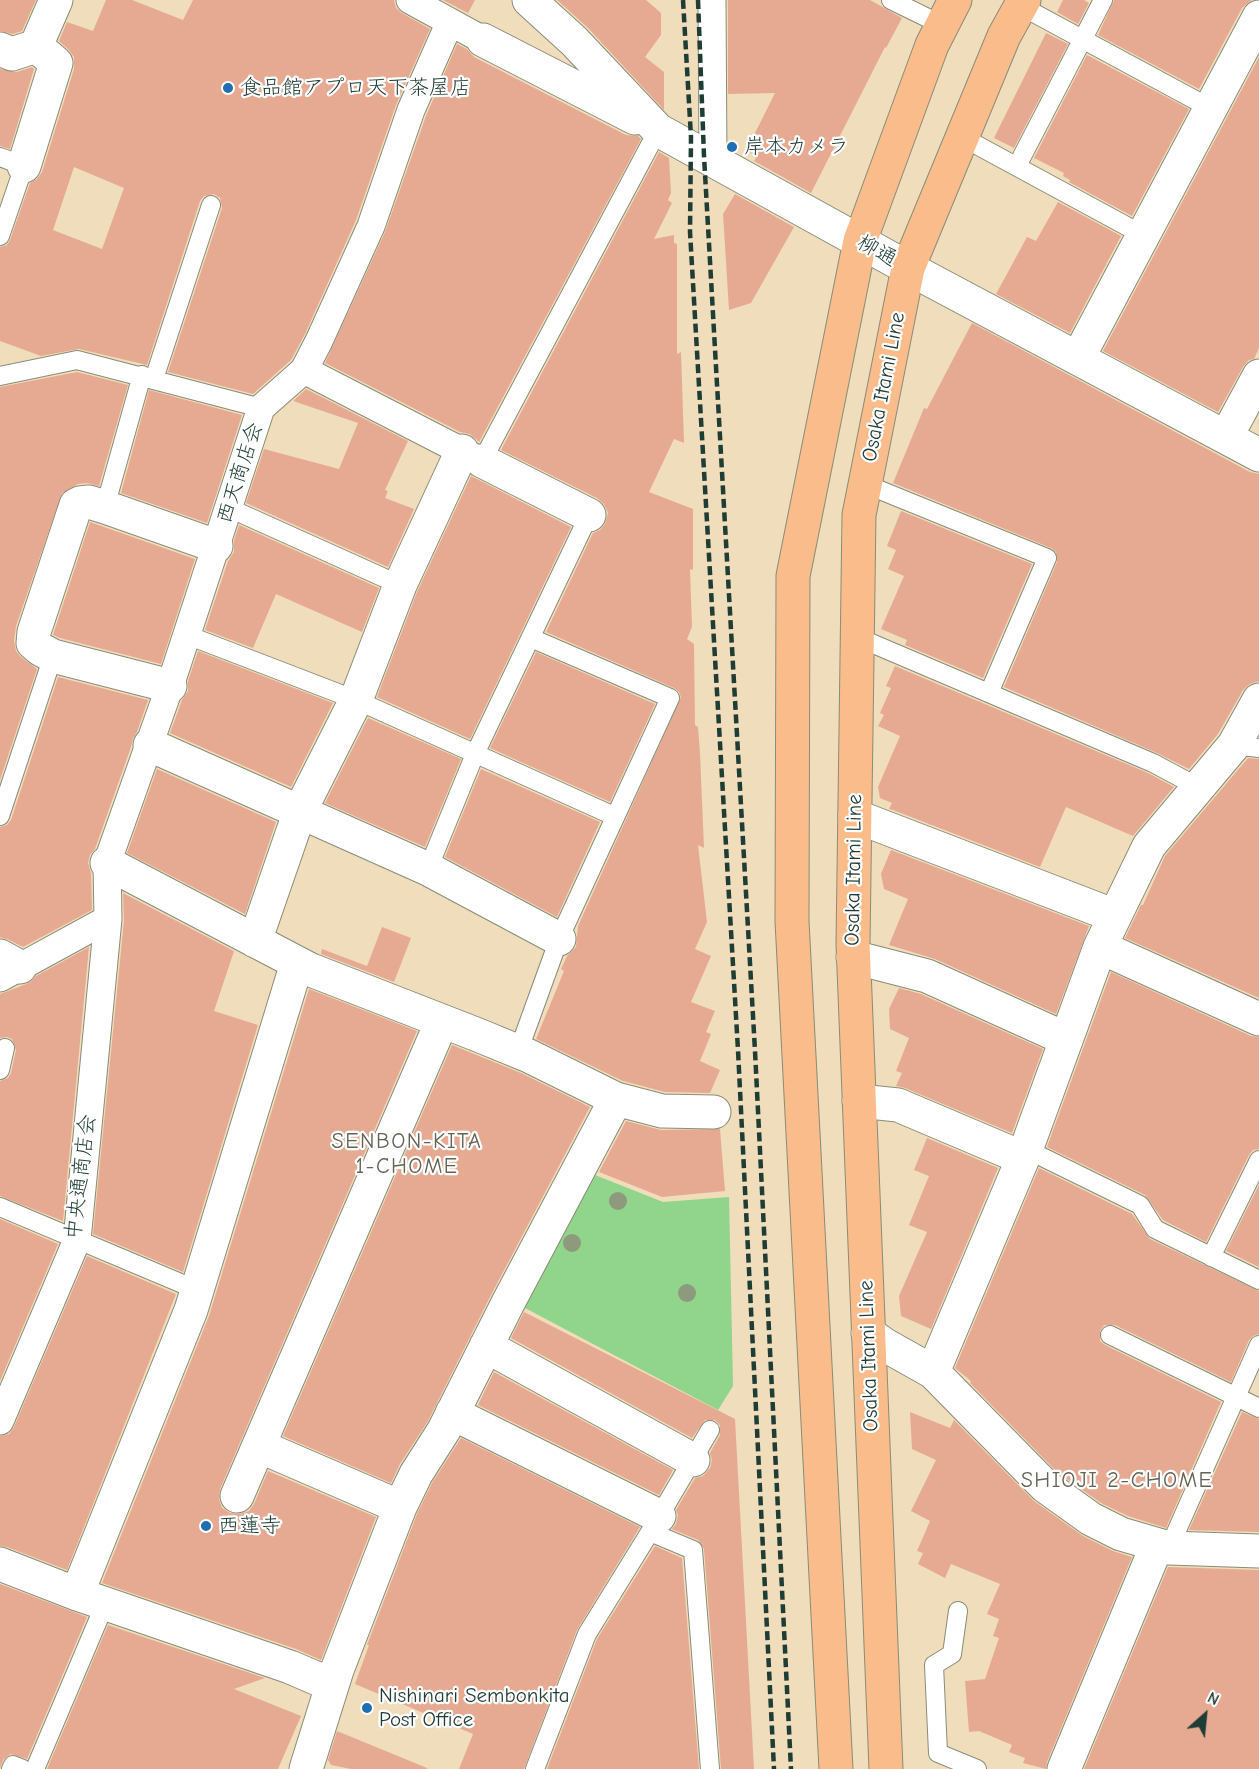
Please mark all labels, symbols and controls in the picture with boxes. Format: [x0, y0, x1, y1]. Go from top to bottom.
place label: 食品館アプロ天下茶屋店 [240, 75, 471, 101]
marker: 食品館アプロ天下茶屋店 [221, 81, 235, 95]
place label: 岸本カメラ [744, 134, 849, 160]
marker: 岸本カメラ [725, 140, 739, 154]
street label: 柳通 [853, 230, 901, 272]
street label: Osaka Itami Line [857, 310, 911, 464]
street label: 西天商店会 [212, 419, 268, 527]
street label: Osaka Itami Line [840, 794, 868, 946]
street label: 中央通商店会 [61, 1113, 101, 1241]
district label: SENBON-KITA 1-CHOME [332, 1129, 482, 1180]
street label: Osaka Itami Line [854, 1280, 884, 1432]
district label: SHIOJI 2-CHOME [1021, 1468, 1213, 1494]
place label: 西蓮寺 [218, 1513, 281, 1539]
marker: 西蓮寺 [199, 1519, 213, 1533]
place label: Nishinari Sembonkita Post Office [379, 1683, 570, 1733]
north arrow [1175, 1685, 1235, 1745]
text: N [1204, 1689, 1222, 1709]
marker: Nishinari Sembonkita Post Office [360, 1701, 374, 1715]

